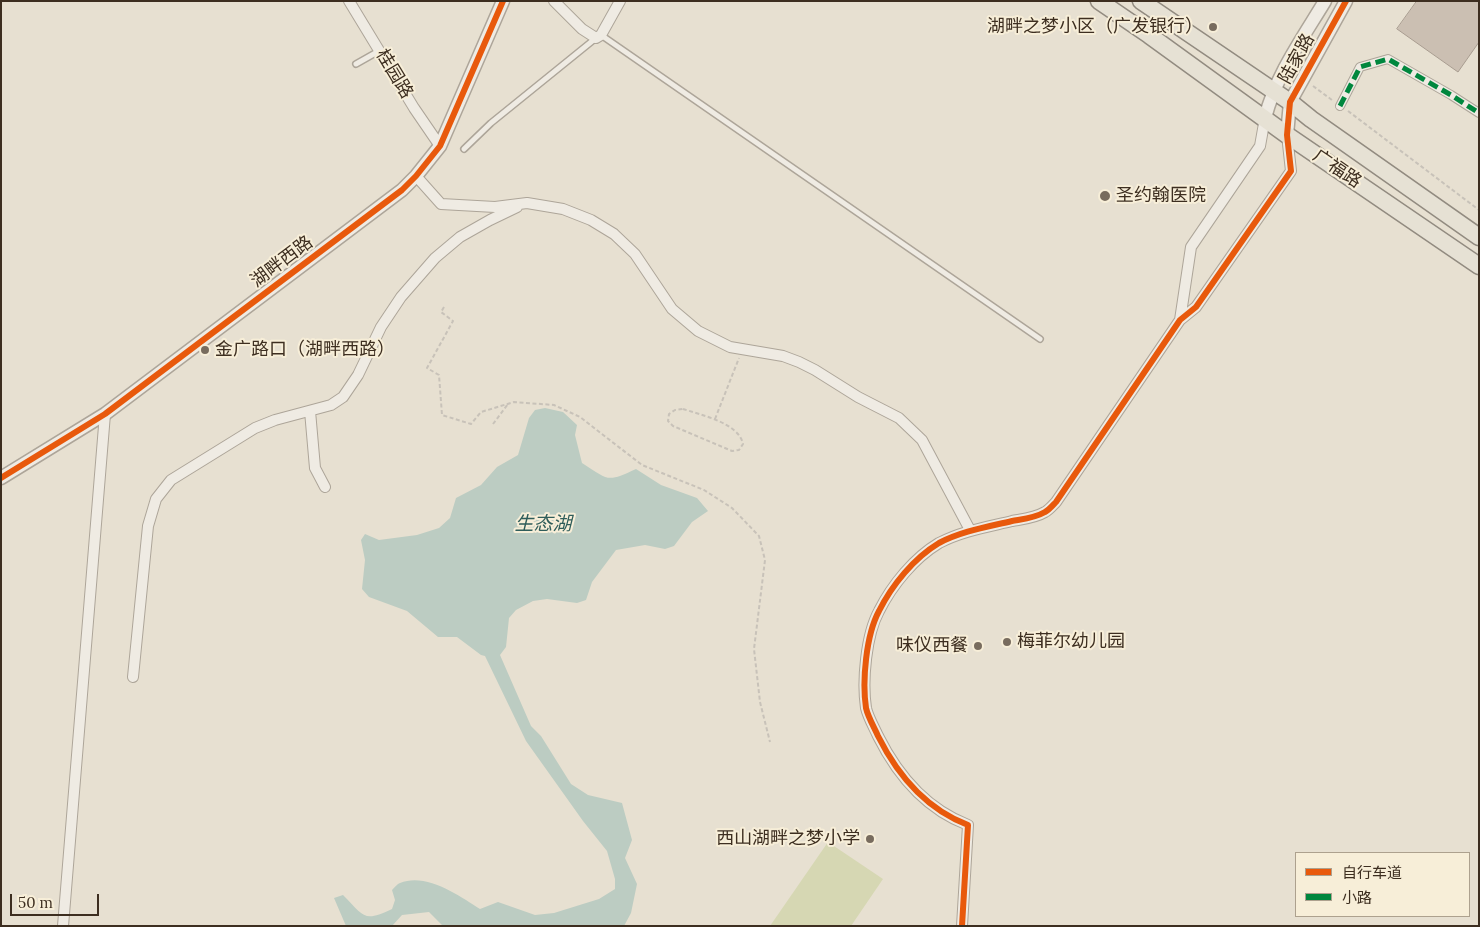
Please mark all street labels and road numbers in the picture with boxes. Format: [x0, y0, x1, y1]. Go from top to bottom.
street label: 陆家路 [1274, 30, 1320, 88]
street label: 桂园路 [371, 45, 417, 103]
street label: 广福路 [1309, 145, 1365, 193]
street label: 湖畔西路 [247, 232, 317, 292]

